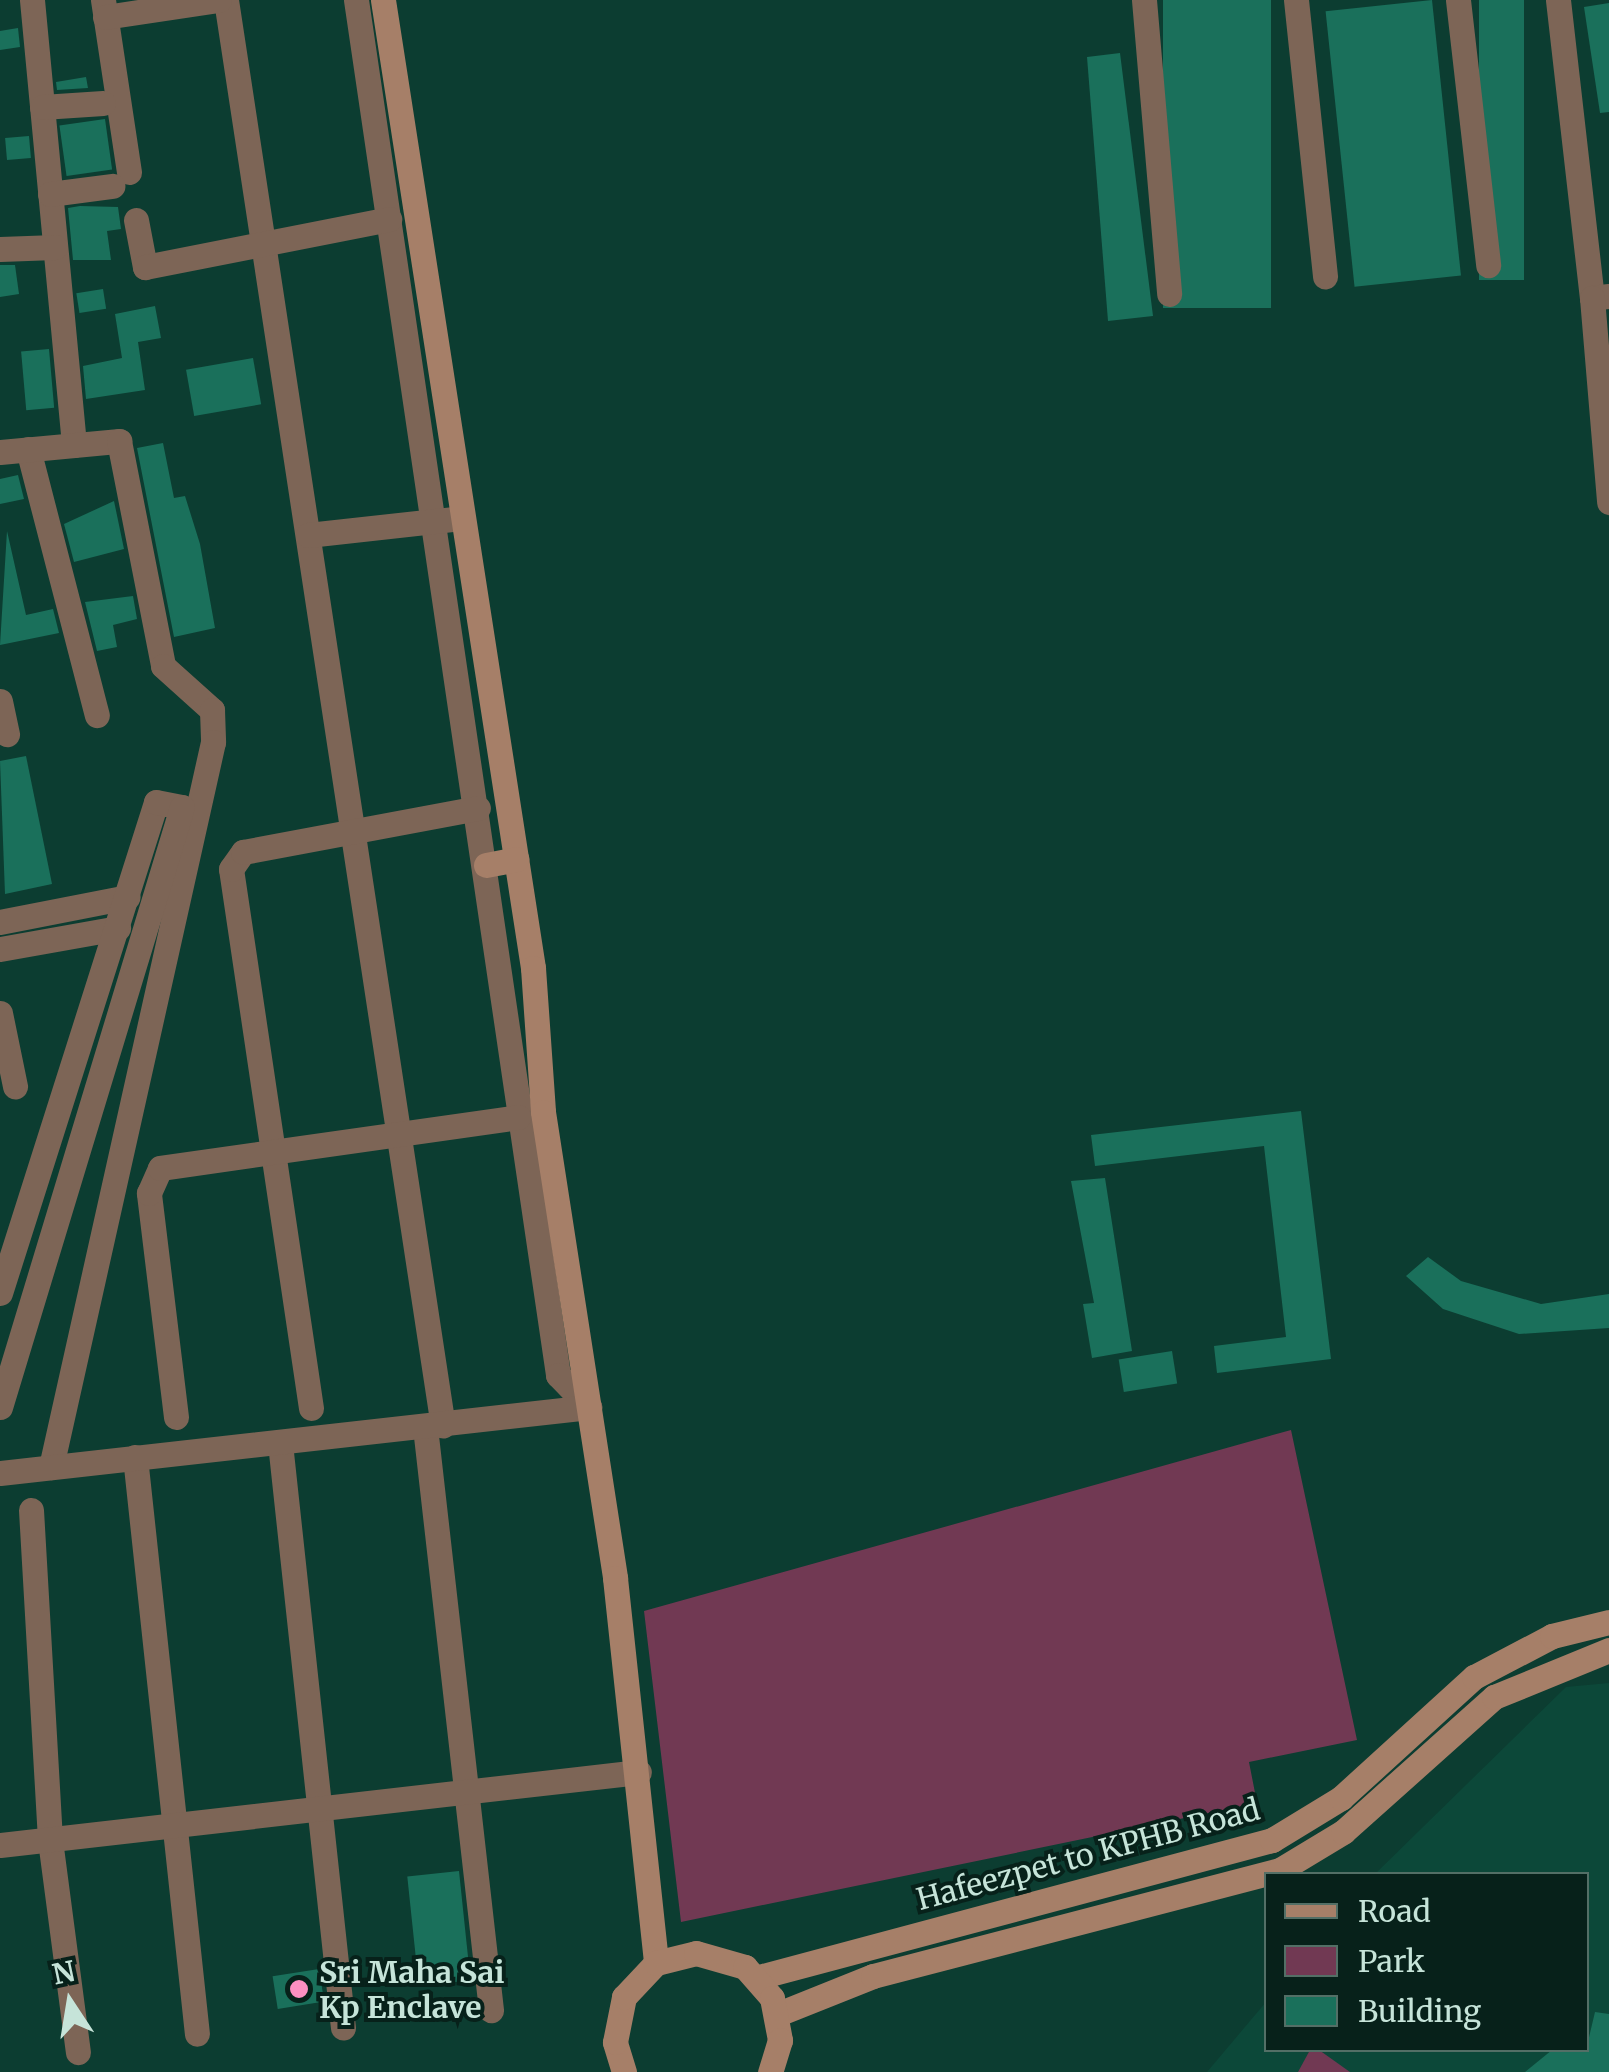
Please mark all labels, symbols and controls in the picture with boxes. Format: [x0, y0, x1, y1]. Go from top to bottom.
street label: Hafeezpet to KPHB Road [912, 1791, 1264, 1917]
legend [1264, 1872, 1589, 2052]
text: Road [1358, 1892, 1431, 1930]
text: Park [1358, 1942, 1425, 1980]
north arrow [20, 1952, 120, 2052]
text: N [49, 1953, 78, 1993]
place label: Sri Maha Sai Kp Enclave [319, 1954, 505, 2024]
marker: Sri Maha Sai Kp Enclave [288, 1978, 310, 2000]
text: Building [1358, 1992, 1481, 2030]

